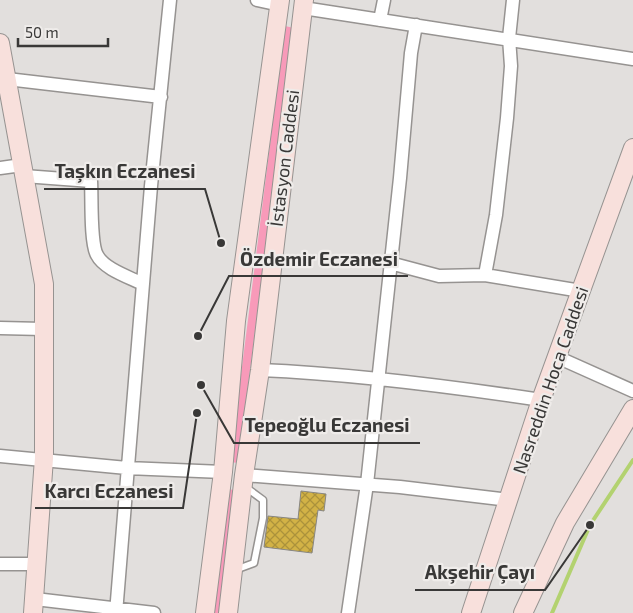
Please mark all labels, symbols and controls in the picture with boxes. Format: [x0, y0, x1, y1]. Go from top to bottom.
scale bar [18, 15, 108, 47]
text: 50 m [25, 23, 59, 41]
street label: İstasyon Caddesi [265, 88, 303, 228]
callout: Taşkın Eczanesi [44, 155, 205, 189]
text: Taşkın Eczanesi [55, 159, 196, 183]
callout: Özdemir Eczanesi [229, 242, 408, 276]
text: Özdemir Eczanesi [240, 247, 398, 270]
street label: Nasreddin Hoca Caddesi [508, 283, 592, 477]
callout: Tepeoğlu Eczanesi [234, 409, 420, 443]
text: Tepeoğlu Eczanesi [244, 413, 410, 436]
callout: Karcı Eczanesi [35, 474, 183, 508]
text: Karcı Eczanesi [45, 479, 173, 502]
callout: Akşehir Çayı [415, 556, 545, 590]
text: Akşehir Çayı [425, 560, 535, 584]

